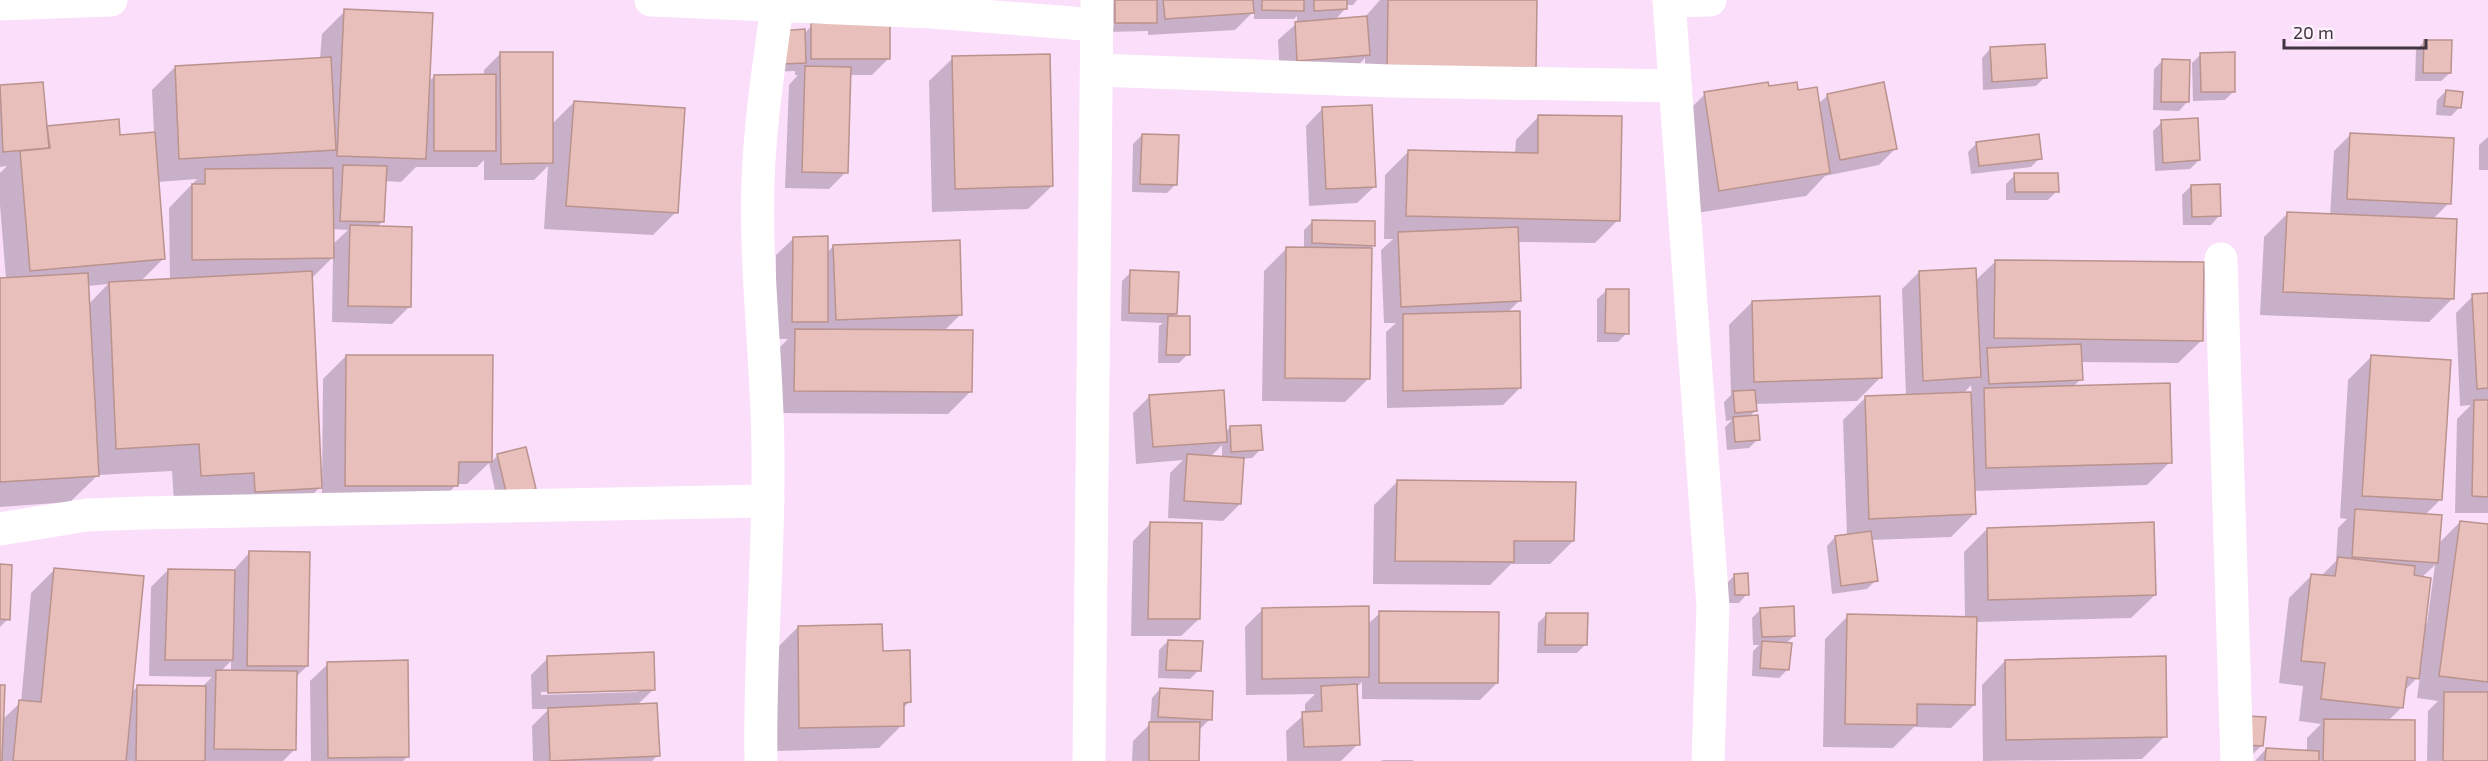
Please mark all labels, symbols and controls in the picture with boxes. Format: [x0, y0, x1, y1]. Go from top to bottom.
scale bar [2284, 12, 2426, 50]
text: 20 m [2293, 21, 2334, 43]

